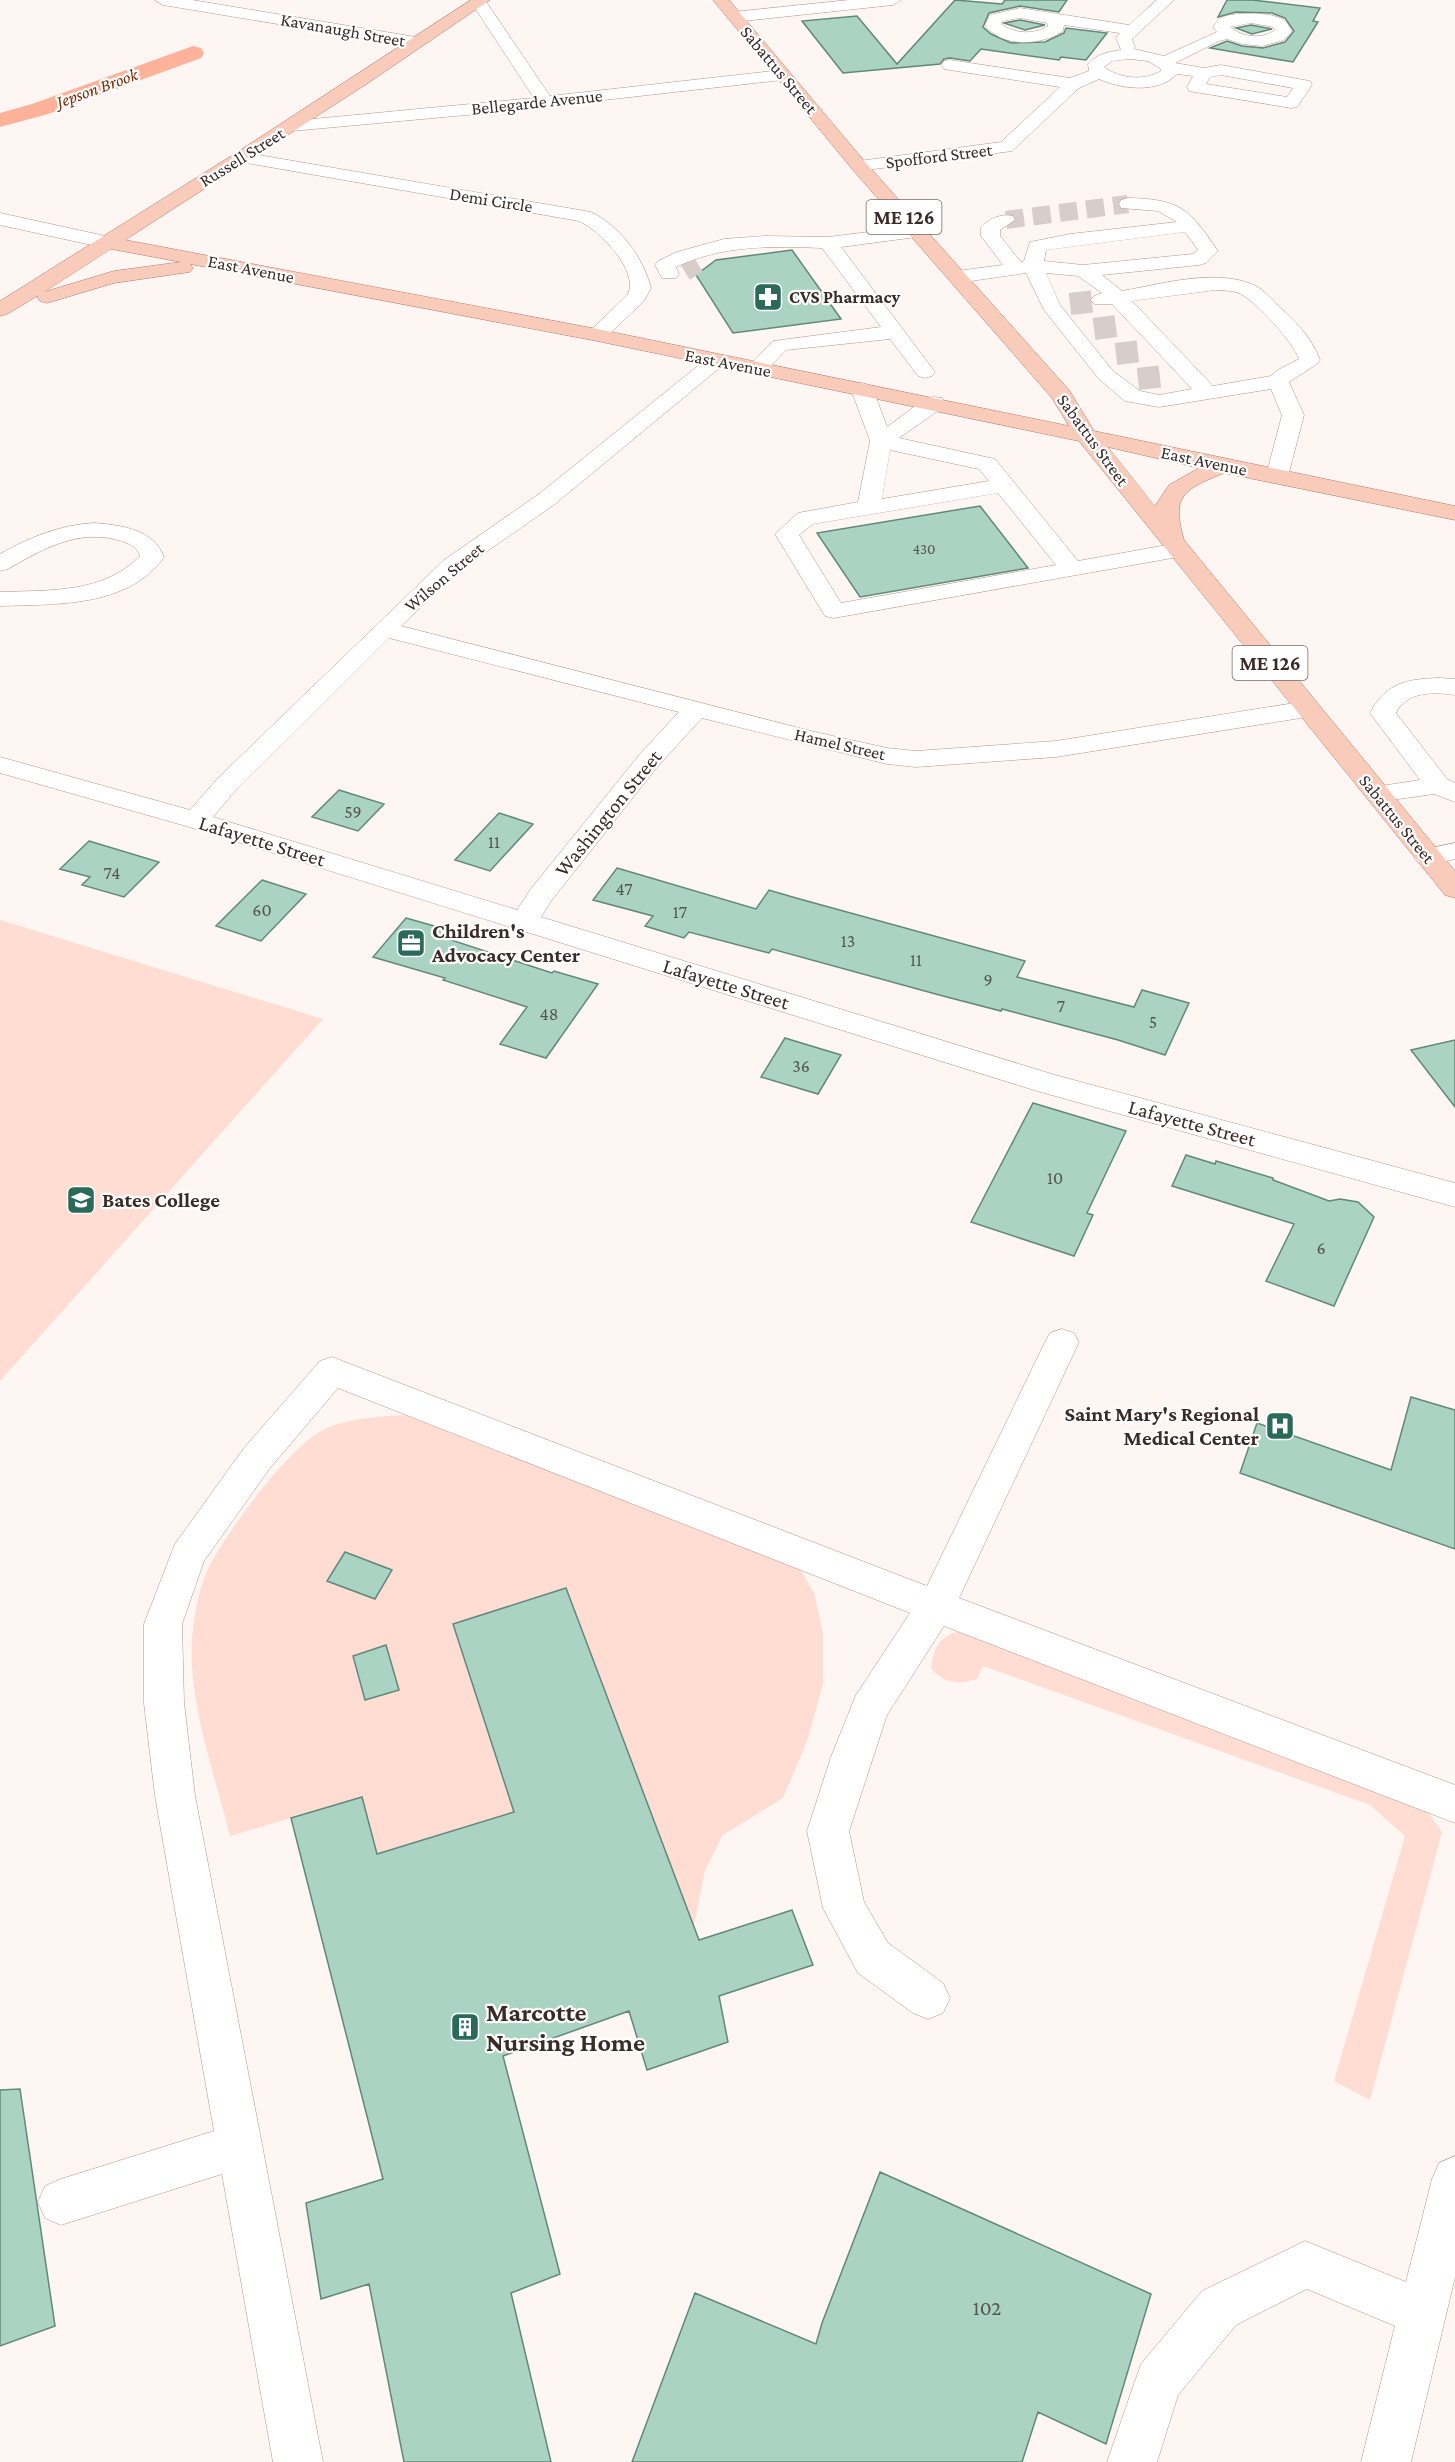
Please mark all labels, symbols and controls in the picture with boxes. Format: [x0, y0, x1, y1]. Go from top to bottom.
street label: Kavanaugh Street [279, 9, 408, 51]
street label: Sabattus Street [736, 22, 822, 119]
water label: Jepson Brook [51, 64, 142, 113]
street label: Bellegarde Avenue [470, 85, 604, 119]
street label: Russell Street [196, 122, 289, 191]
street label: Spofford Street [885, 139, 995, 172]
street label: Demi Circle [448, 184, 534, 216]
road number: ME 126 [866, 200, 942, 234]
street label: East Avenue [206, 251, 296, 287]
pharmacy icon: CVS Pharmacy [752, 281, 784, 313]
place label: CVS Pharmacy [789, 287, 900, 307]
street label: East Avenue [683, 345, 773, 381]
street label: Sabattus Street [1053, 390, 1134, 491]
street label: East Avenue [1159, 442, 1249, 480]
street label: Wilson Street [400, 538, 488, 616]
house number: 430 [912, 541, 936, 557]
road number: ME 126 [1232, 646, 1308, 680]
street label: Hamel Street [793, 724, 888, 764]
street label: Washington Street [550, 744, 667, 881]
street label: Sabattus Street [1355, 771, 1440, 868]
house number: 59 [344, 802, 362, 822]
street label: Lafayette Street [196, 810, 329, 872]
house number: 11 [488, 832, 500, 852]
house number: 74 [104, 863, 120, 883]
house number: 47 [615, 879, 633, 899]
house number: 60 [252, 900, 272, 920]
house number: 17 [673, 902, 687, 922]
place label: Children's Advocacy Center [431, 919, 581, 967]
office icon: Children's Advocacy Center [395, 927, 427, 959]
house number: 13 [841, 931, 855, 951]
house number: 11 [910, 950, 922, 970]
street label: Lafayette Street [660, 953, 793, 1015]
house number: 9 [983, 970, 993, 990]
house number: 7 [1057, 996, 1065, 1016]
house number: 48 [540, 1004, 558, 1024]
house number: 5 [1149, 1012, 1157, 1032]
house number: 36 [792, 1056, 810, 1076]
street label: Lafayette Street [1126, 1094, 1259, 1152]
house number: 10 [1047, 1168, 1063, 1188]
school or university icon: Bates College [65, 1184, 97, 1216]
place label: Bates College [102, 1188, 220, 1212]
house number: 6 [1316, 1238, 1326, 1258]
place label: Saint Mary's Regional Medical Center [1065, 1402, 1260, 1450]
hospital icon: Saint Mary's Regional Medical Center [1264, 1410, 1296, 1442]
place label: Marcotte Nursing Home [486, 1998, 645, 2057]
building icon: Marcotte Nursing Home [449, 2011, 481, 2043]
house number: 102 [973, 2296, 1001, 2320]

